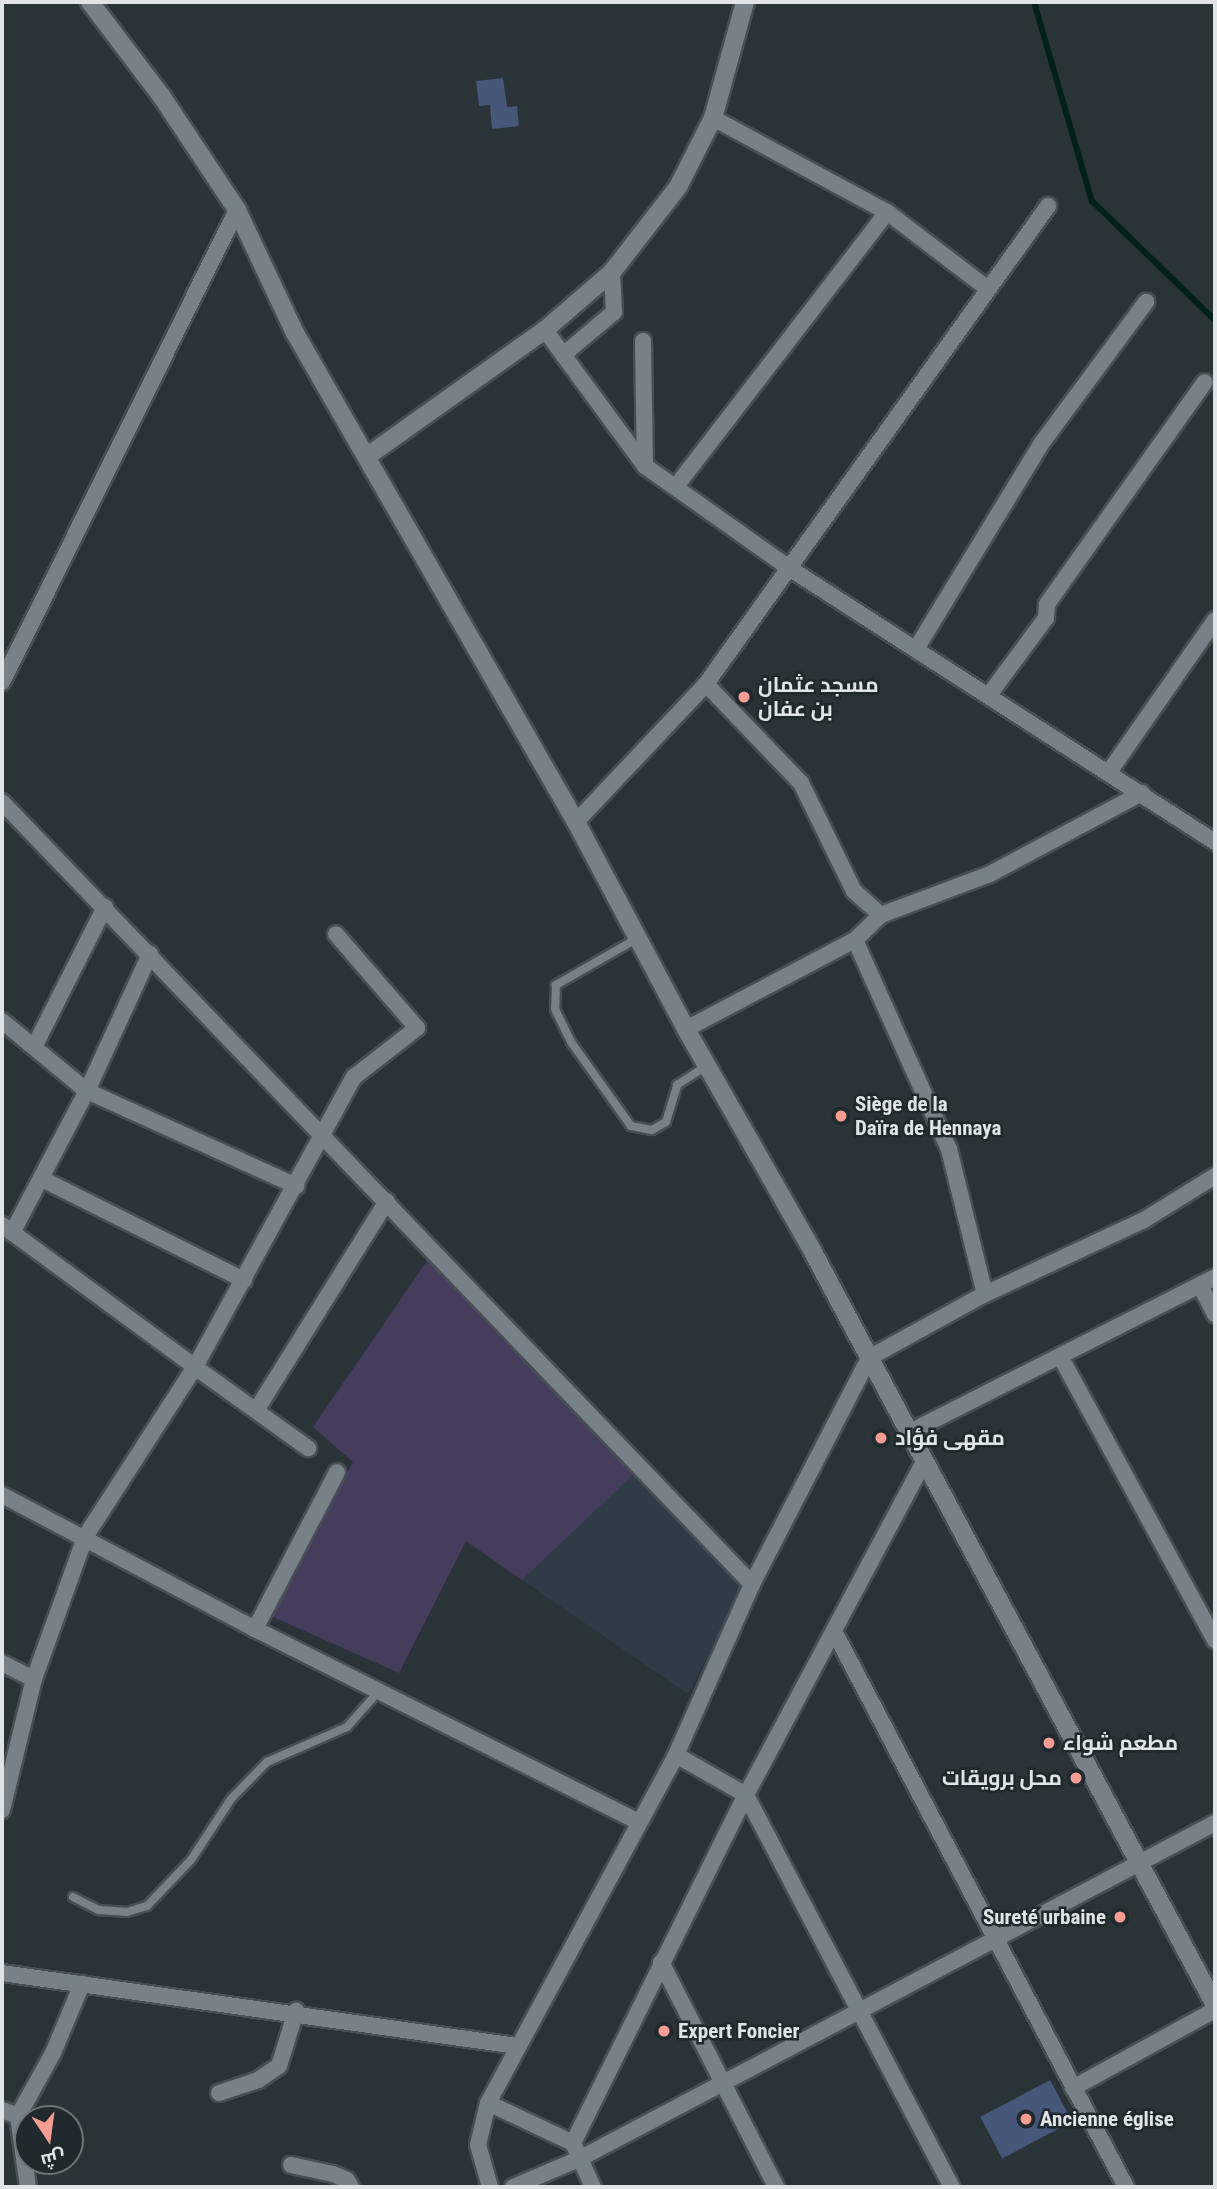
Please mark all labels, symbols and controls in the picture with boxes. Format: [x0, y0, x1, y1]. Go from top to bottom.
place label: مسجد عثمان بن عفان [758, 672, 879, 722]
marker: مسجد عثمان بن عفان [736, 689, 752, 705]
place label: Siège de la Daïra de Hennaya [855, 1091, 1001, 1141]
marker: Siège de la Daïra de Hennaya [833, 1108, 849, 1124]
place label: مقهى فؤاد [895, 1425, 1005, 1451]
marker: مقهى فؤاد [873, 1430, 889, 1446]
place label: مطعم شواء [1063, 1730, 1178, 1756]
marker: مطعم شواء [1041, 1735, 1057, 1751]
place label: محل برويقات [942, 1765, 1062, 1791]
marker: محل برويقات [1068, 1770, 1084, 1786]
place label: Sureté urbaine [983, 1904, 1106, 1930]
marker: Sureté urbaine [1112, 1909, 1128, 1925]
place label: Expert Foncier [678, 2018, 800, 2044]
marker: Expert Foncier [656, 2023, 672, 2039]
north arrow [14, 2105, 84, 2175]
place label: Ancienne église [1040, 2106, 1174, 2132]
marker: Ancienne église [1018, 2111, 1034, 2127]
text: ش [39, 2145, 68, 2173]

